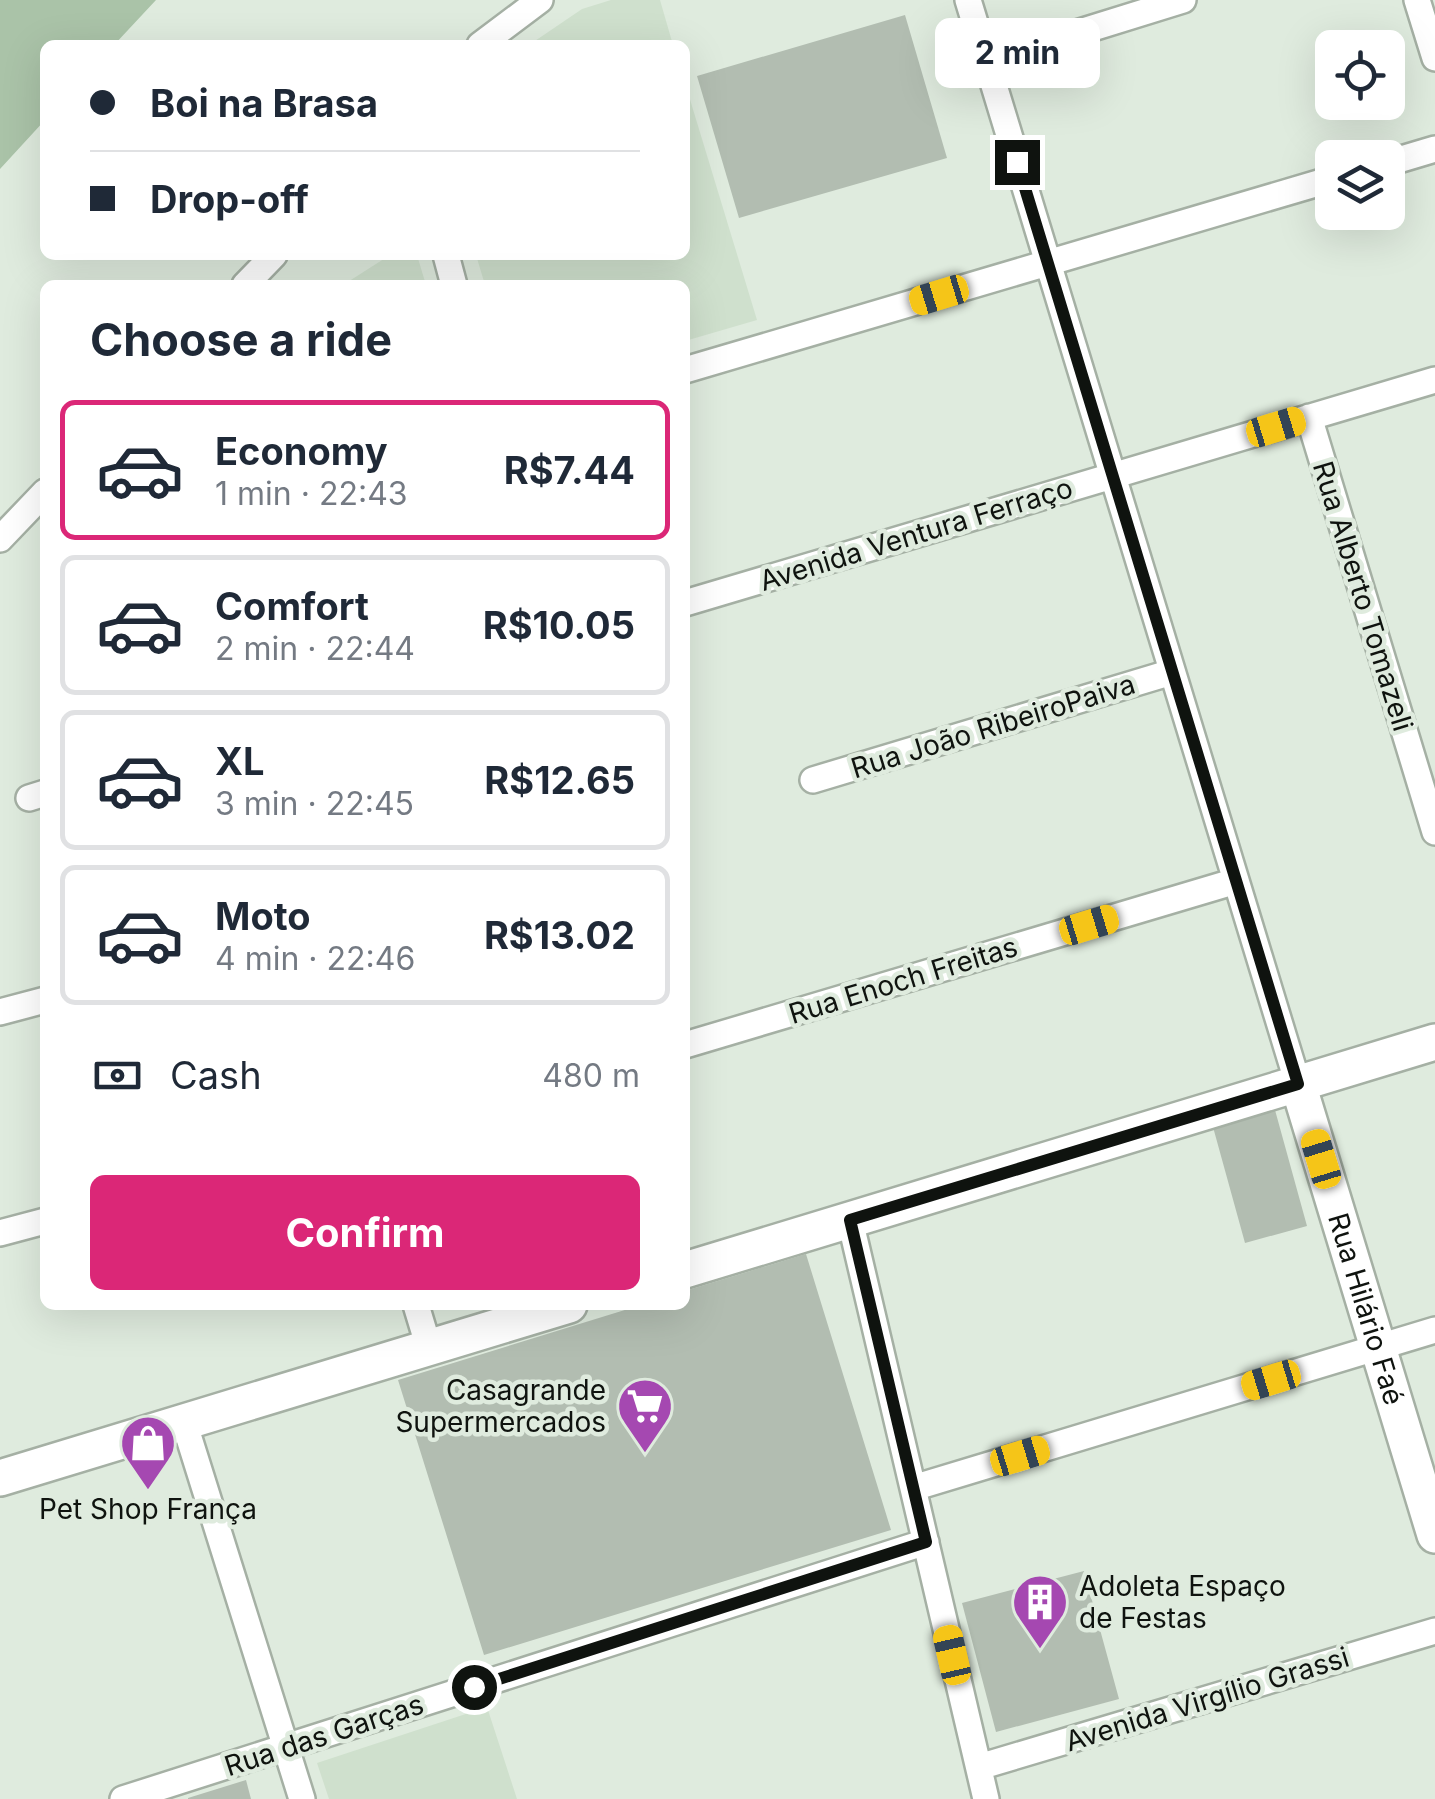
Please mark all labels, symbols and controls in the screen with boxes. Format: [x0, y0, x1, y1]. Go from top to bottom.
callout: 2 min [934, 17, 1100, 87]
map controls [1315, 30, 1405, 230]
button: locate [1315, 30, 1405, 120]
text: 2 min [975, 33, 1060, 72]
text: Boi na Brasa [150, 80, 378, 126]
route end [995, 140, 1040, 185]
button: layers [1315, 140, 1405, 230]
text: Drop-off [150, 176, 309, 222]
car [906, 272, 972, 318]
text: Choose a ride [90, 312, 392, 367]
car [1243, 404, 1309, 450]
icon: car [95, 425, 185, 515]
text: Economy [215, 428, 388, 474]
text: R$7.44 [504, 447, 635, 493]
street label: Rua Alberto Tomazeli [1306, 457, 1420, 735]
street label: Avenida Ventura Ferraço [755, 470, 1077, 598]
text: 1 min · 22:43 [215, 474, 408, 513]
icon: car [95, 580, 185, 670]
text: Comfort [215, 583, 369, 629]
text: R$10.05 [483, 602, 635, 648]
text: 2 min · 22:44 [215, 629, 415, 668]
street label: Rua João RibeiroPaiva [847, 667, 1139, 785]
icon: car [95, 735, 185, 825]
text: XL [215, 738, 265, 784]
text: R$12.65 [484, 757, 635, 803]
text: 3 min · 22:45 [215, 784, 414, 823]
icon: car [95, 890, 185, 980]
text: Moto [215, 893, 311, 939]
car [1056, 902, 1122, 948]
text: R$13.02 [484, 912, 635, 958]
street label: Rua Enoch Freitas [784, 929, 1022, 1031]
text: 4 min · 22:46 [215, 939, 415, 978]
icon: cash [90, 1048, 145, 1103]
text: Cash [170, 1052, 262, 1098]
text: 480 m [542, 1056, 640, 1095]
car [1298, 1126, 1344, 1192]
button: Confirm [90, 1175, 640, 1290]
street label: Rua Hilário Faé [1321, 1209, 1411, 1409]
car [1238, 1357, 1304, 1403]
place label: Casagrande Supermercados [395, 1373, 606, 1439]
supermarket icon: Casagrande Supermercados [615, 1376, 675, 1455]
shop icon: Pet Shop França [118, 1413, 178, 1492]
car [987, 1433, 1053, 1479]
place label: Pet Shop França [39, 1492, 257, 1526]
place label: Adoleta Espaço de Festas [1079, 1569, 1286, 1635]
building icon: Adoleta Espaço de Festas [1010, 1572, 1070, 1651]
car [931, 1622, 973, 1688]
street label: Avenida Virgílio Grassi [1061, 1640, 1353, 1758]
route start [452, 1665, 497, 1710]
street label: Rua das Garças [220, 1687, 428, 1783]

